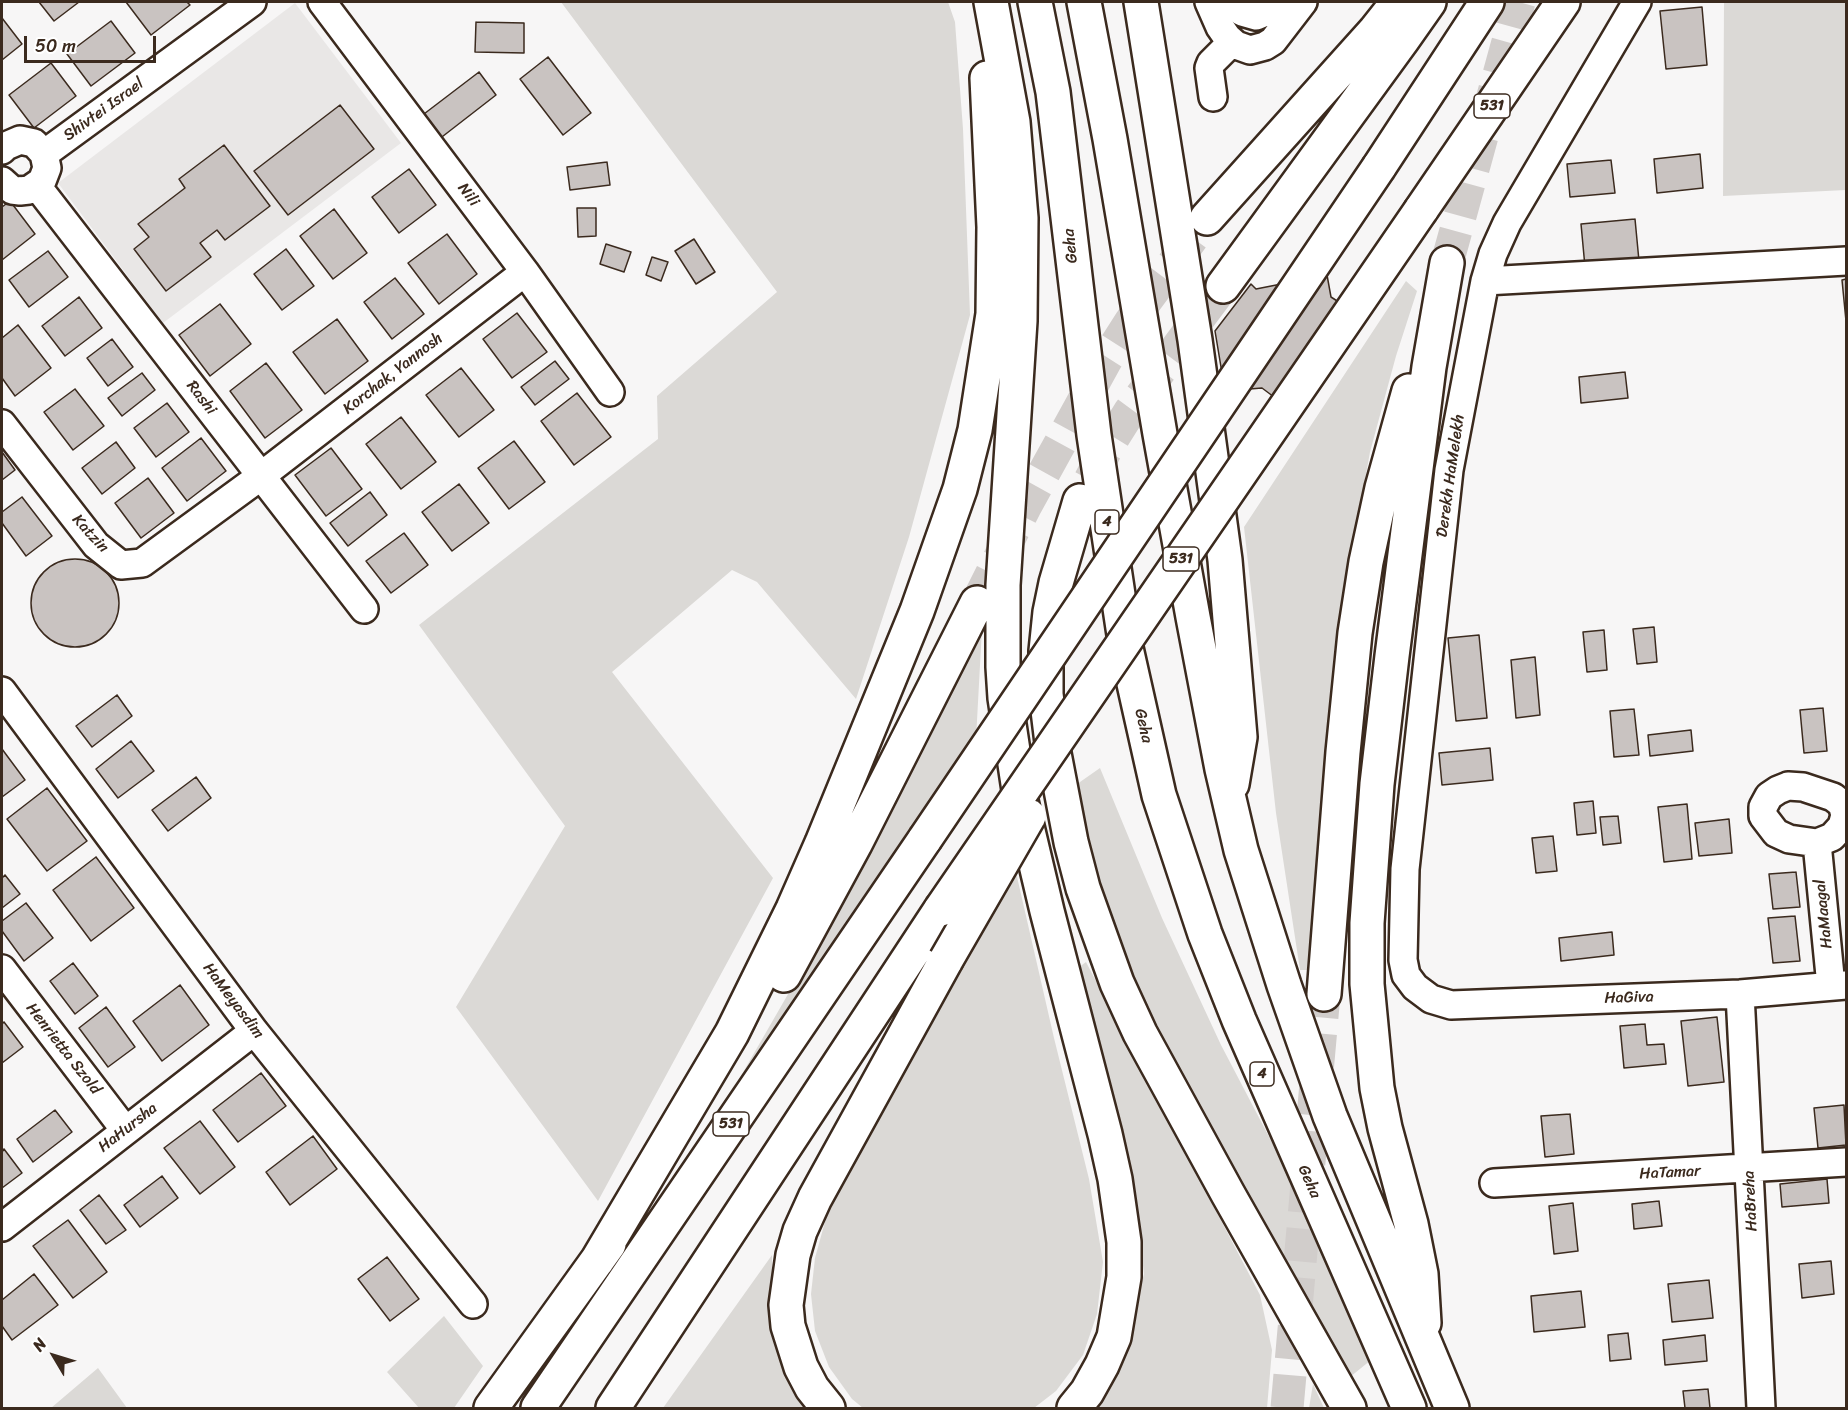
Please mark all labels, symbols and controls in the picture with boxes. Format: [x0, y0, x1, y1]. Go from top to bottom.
scale bar [27, 24, 159, 62]
text: 50 m [35, 30, 76, 62]
street label: Shivtei Israel [60, 74, 148, 146]
road number: 531 [1474, 94, 1510, 118]
street label: Nili [453, 179, 483, 211]
street label: Geha [1060, 228, 1082, 264]
street label: Korchak, Yannosh [339, 329, 447, 419]
street label: Rashi [182, 377, 220, 419]
street label: Derekh HaMelekh [1433, 413, 1469, 539]
road number: 4 [1095, 510, 1119, 534]
street label: Katzin [68, 511, 112, 557]
road number: 531 [1163, 547, 1199, 571]
street label: Geha [1130, 707, 1156, 745]
street label: HaMaagal [1811, 878, 1837, 950]
street label: HaMeyasdim [198, 959, 268, 1043]
street label: HaGiva [1604, 988, 1654, 1008]
street label: Henrietta Szold [21, 999, 105, 1099]
road number: 4 [1250, 1062, 1274, 1086]
street label: HaHursha [95, 1099, 161, 1157]
road number: 531 [713, 1112, 749, 1136]
street label: Geha [1293, 1162, 1325, 1202]
street label: HaTamar [1639, 1162, 1701, 1184]
street label: HaBreha [1740, 1170, 1762, 1232]
north arrow [24, 1326, 84, 1386]
text: N [25, 1331, 54, 1358]

